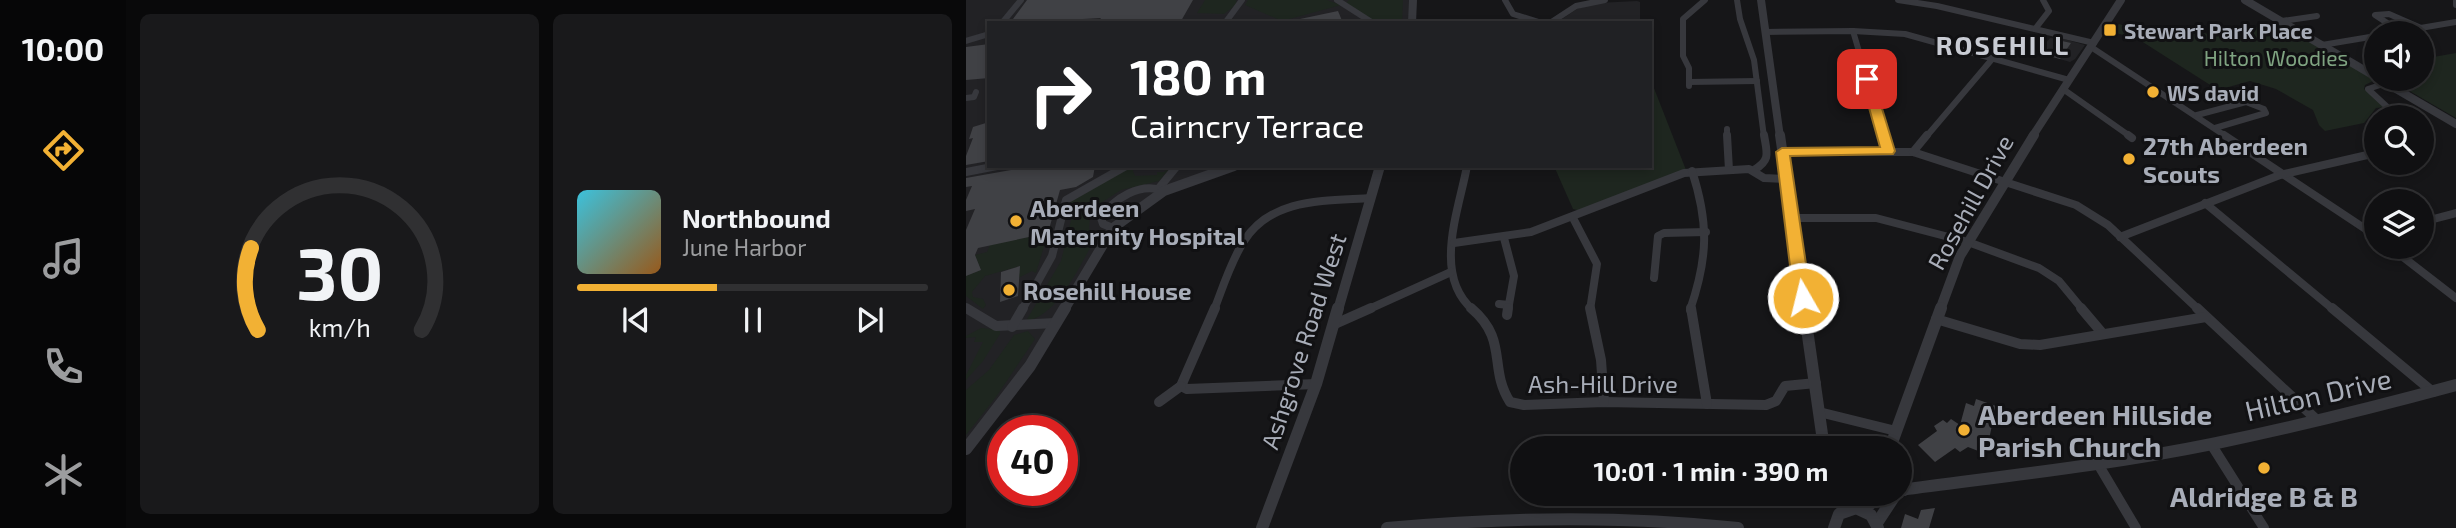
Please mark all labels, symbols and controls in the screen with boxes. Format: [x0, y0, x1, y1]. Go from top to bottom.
place label: Stewart Park Place [2124, 18, 2313, 43]
map controls [2364, 21, 2434, 259]
button: sound [2364, 21, 2434, 91]
marker: Stewart Park Place [2102, 22, 2118, 38]
text: 10:00 [22, 29, 104, 67]
district label: ROSEHILL [1936, 29, 2070, 60]
park label: Hilton Woodies [2204, 45, 2348, 70]
text: 180 m [1130, 46, 1266, 105]
icon: right [1015, 49, 1106, 140]
pin [1837, 49, 1897, 109]
icon: arrive [1848, 60, 1886, 98]
place label: WS david [2167, 80, 2259, 105]
marker: WS david [2145, 84, 2161, 100]
button: search [2364, 105, 2434, 175]
text: Cairncry Terrace [1130, 106, 1364, 144]
icon: directions [39, 126, 88, 175]
street label: Rosehill Drive [1921, 130, 2019, 274]
place label: 27th Aberdeen Scouts [2143, 131, 2308, 188]
marker: 27th Aberdeen Scouts [2121, 151, 2137, 167]
button: layers [2364, 189, 2434, 259]
place label: Aberdeen Maternity Hospital [1030, 193, 1244, 250]
text: Northbound [682, 202, 831, 233]
marker: Aberdeen Maternity Hospital [1008, 213, 1024, 229]
text: 30 [296, 227, 383, 315]
street label: Ashgrove Road West [1254, 230, 1352, 452]
text: June Harbor [682, 233, 806, 261]
icon: music [39, 234, 88, 283]
position arrow [1766, 261, 1840, 335]
place label: Rosehill House [1023, 276, 1192, 305]
marker: Rosehill House [1001, 282, 1017, 298]
icon: previous [617, 301, 655, 339]
icon: pause [734, 301, 772, 339]
icon: next [851, 301, 889, 339]
text: km/h [308, 312, 371, 342]
icon: phone [39, 342, 88, 391]
street label: Hilton Drive [2241, 361, 2395, 427]
street label: Ash-Hill Drive [1528, 369, 1678, 398]
place label: Aberdeen Hillside Parish Church [1978, 397, 2212, 463]
speed limit sign: 40 [987, 415, 1078, 506]
marker: Aberdeen Hillside Parish Church [1956, 422, 1972, 438]
icon: climate [39, 450, 88, 499]
text: 10:01 · 1 min · 390 m [1593, 455, 1829, 486]
marker: Aldridge B & B [2256, 460, 2272, 476]
place label: Aldridge B & B [2170, 479, 2358, 513]

